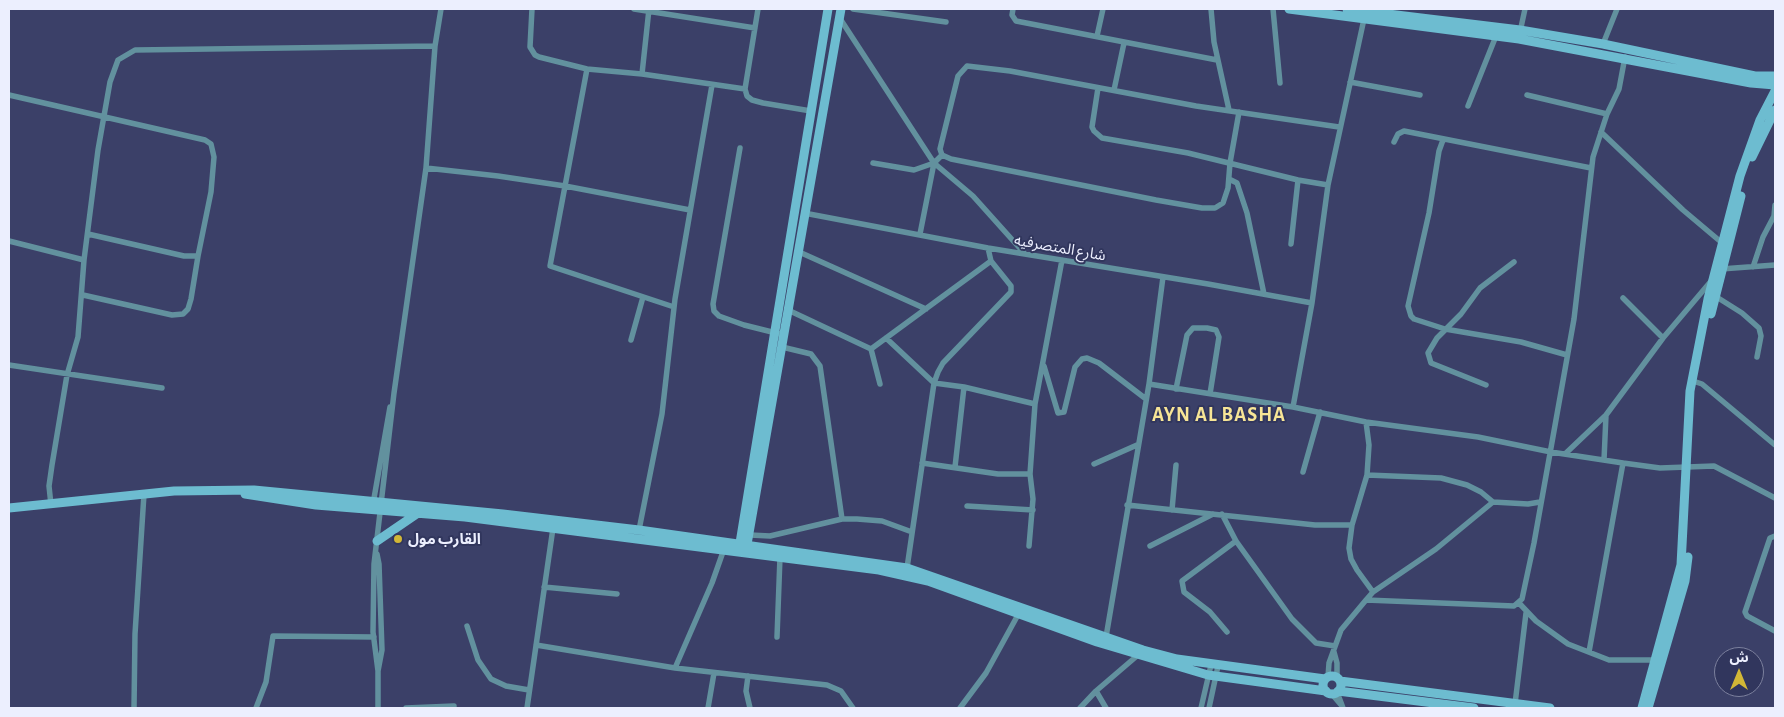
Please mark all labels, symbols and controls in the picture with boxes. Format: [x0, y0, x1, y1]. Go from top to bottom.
street label: شارع المتصرفيه [1013, 231, 1107, 265]
district label: AYN AL BASHA [1150, 403, 1288, 427]
place label: القارب مول [408, 530, 481, 548]
marker: القارب مول [392, 533, 404, 545]
north arrow [1714, 647, 1764, 697]
text: ش [1729, 651, 1749, 665]

